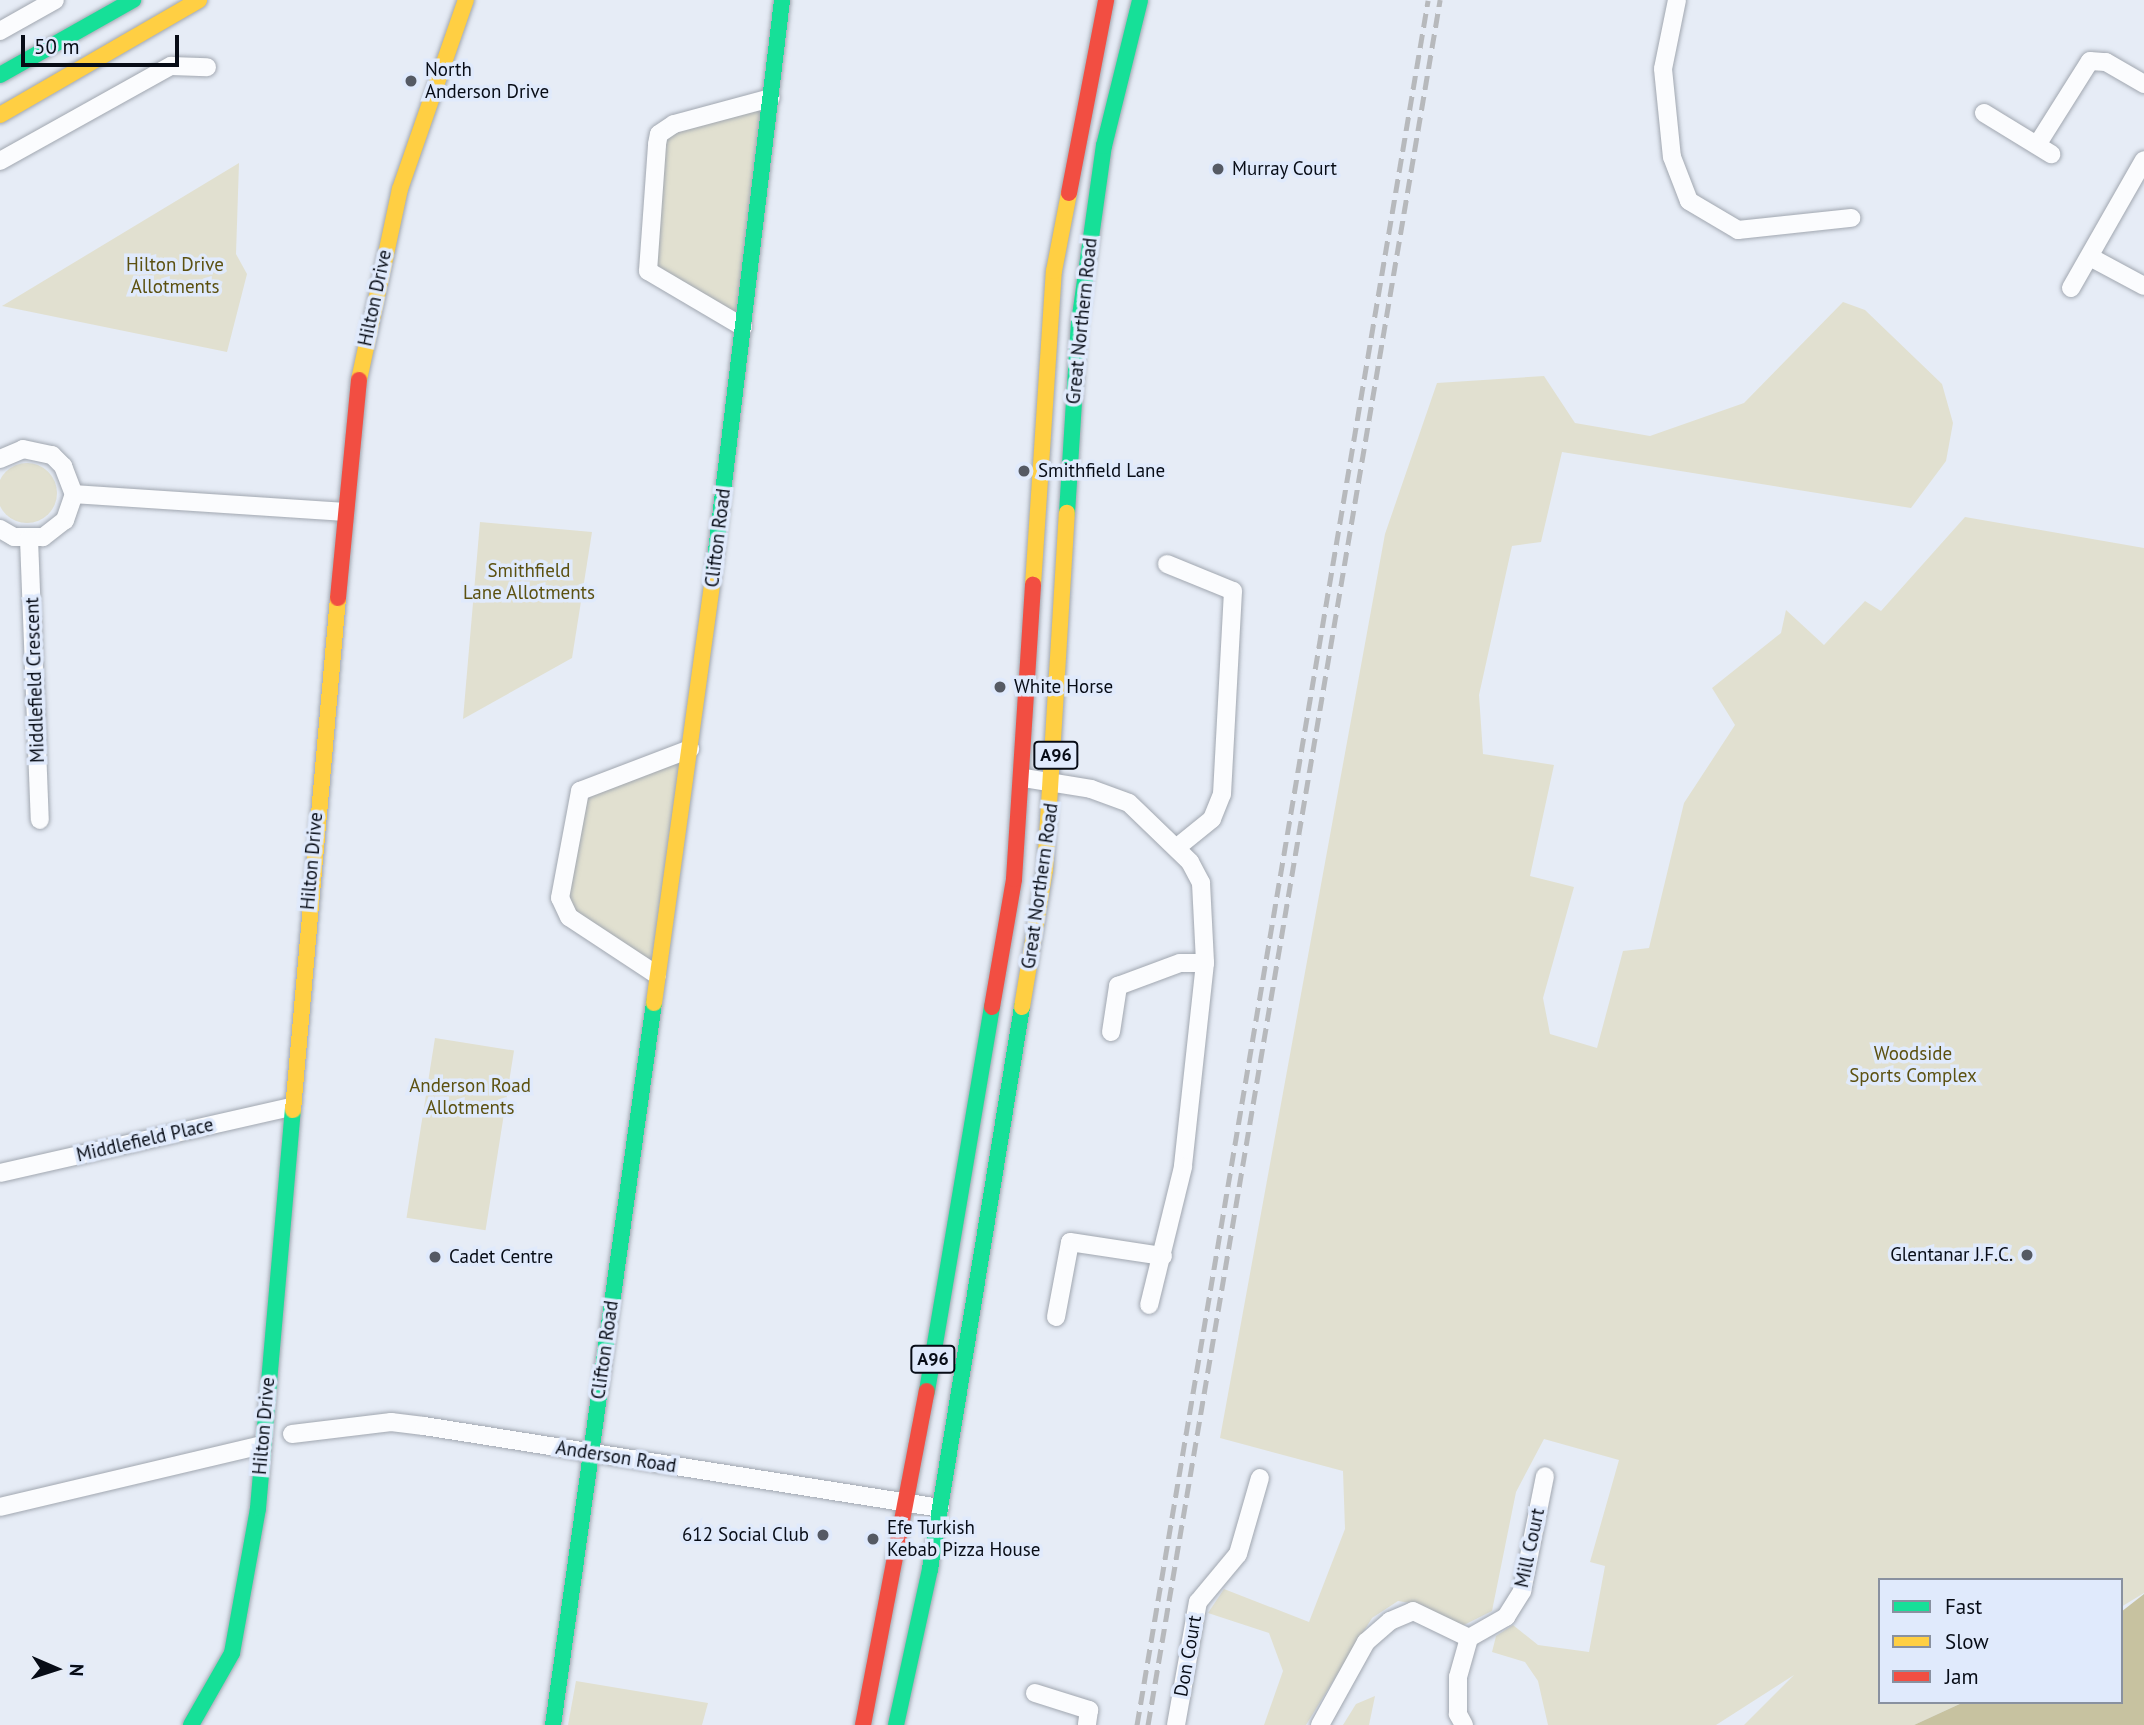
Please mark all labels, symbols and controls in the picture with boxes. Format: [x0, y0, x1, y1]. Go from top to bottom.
scale bar [24, 21, 182, 65]
text: 50 m [34, 33, 80, 60]
place label: North Anderson Drive [425, 59, 549, 103]
marker: North Anderson Drive [403, 73, 419, 89]
place label: Murray Court [1232, 158, 1338, 180]
marker: Murray Court [1210, 161, 1226, 177]
street label: Great Northern Road [1062, 237, 1102, 405]
street label: Hilton Drive [354, 248, 396, 348]
park label: Hilton Drive Allotments [126, 254, 224, 298]
place label: Smithfield Lane [1038, 460, 1165, 482]
marker: Smithfield Lane [1016, 463, 1032, 479]
street label: Clifton Road [701, 487, 735, 589]
park label: Smithfield Lane Allotments [463, 560, 595, 604]
street label: Middlefield Crescent [21, 597, 49, 763]
place label: White Horse [1014, 676, 1113, 698]
marker: White Horse [992, 679, 1008, 695]
road number: A96 [1033, 740, 1079, 770]
street label: Great Northern Road [1017, 802, 1063, 970]
street label: Hilton Drive [296, 811, 328, 911]
park label: Woodside Sports Complex [1849, 1043, 1977, 1087]
park label: Anderson Road Allotments [409, 1075, 531, 1119]
street label: Middlefield Place [74, 1113, 216, 1167]
place label: Glentanar J.F.C. [1890, 1244, 2013, 1266]
place label: Cadet Centre [449, 1246, 553, 1268]
marker: Glentanar J.F.C. [2019, 1247, 2035, 1263]
marker: Cadet Centre [427, 1249, 443, 1265]
street label: Clifton Road [587, 1299, 623, 1401]
road number: A96 [910, 1344, 956, 1374]
street label: Hilton Drive [248, 1376, 280, 1476]
street label: Anderson Road [554, 1436, 678, 1478]
street label: Mill Court [1510, 1506, 1550, 1590]
place label: Efe Turkish Kebab Pizza House [887, 1517, 1040, 1561]
place label: 612 Social Club [682, 1524, 809, 1546]
marker: 612 Social Club [815, 1527, 831, 1543]
marker: Efe Turkish Kebab Pizza House [865, 1531, 881, 1547]
legend [1878, 1578, 2123, 1704]
text: Fast [1945, 1593, 1982, 1620]
street label: Don Court [1170, 1614, 1206, 1698]
text: Slow [1945, 1628, 1989, 1655]
north arrow [21, 1634, 91, 1704]
text: N [65, 1663, 89, 1677]
text: Jam [1945, 1663, 1979, 1690]

